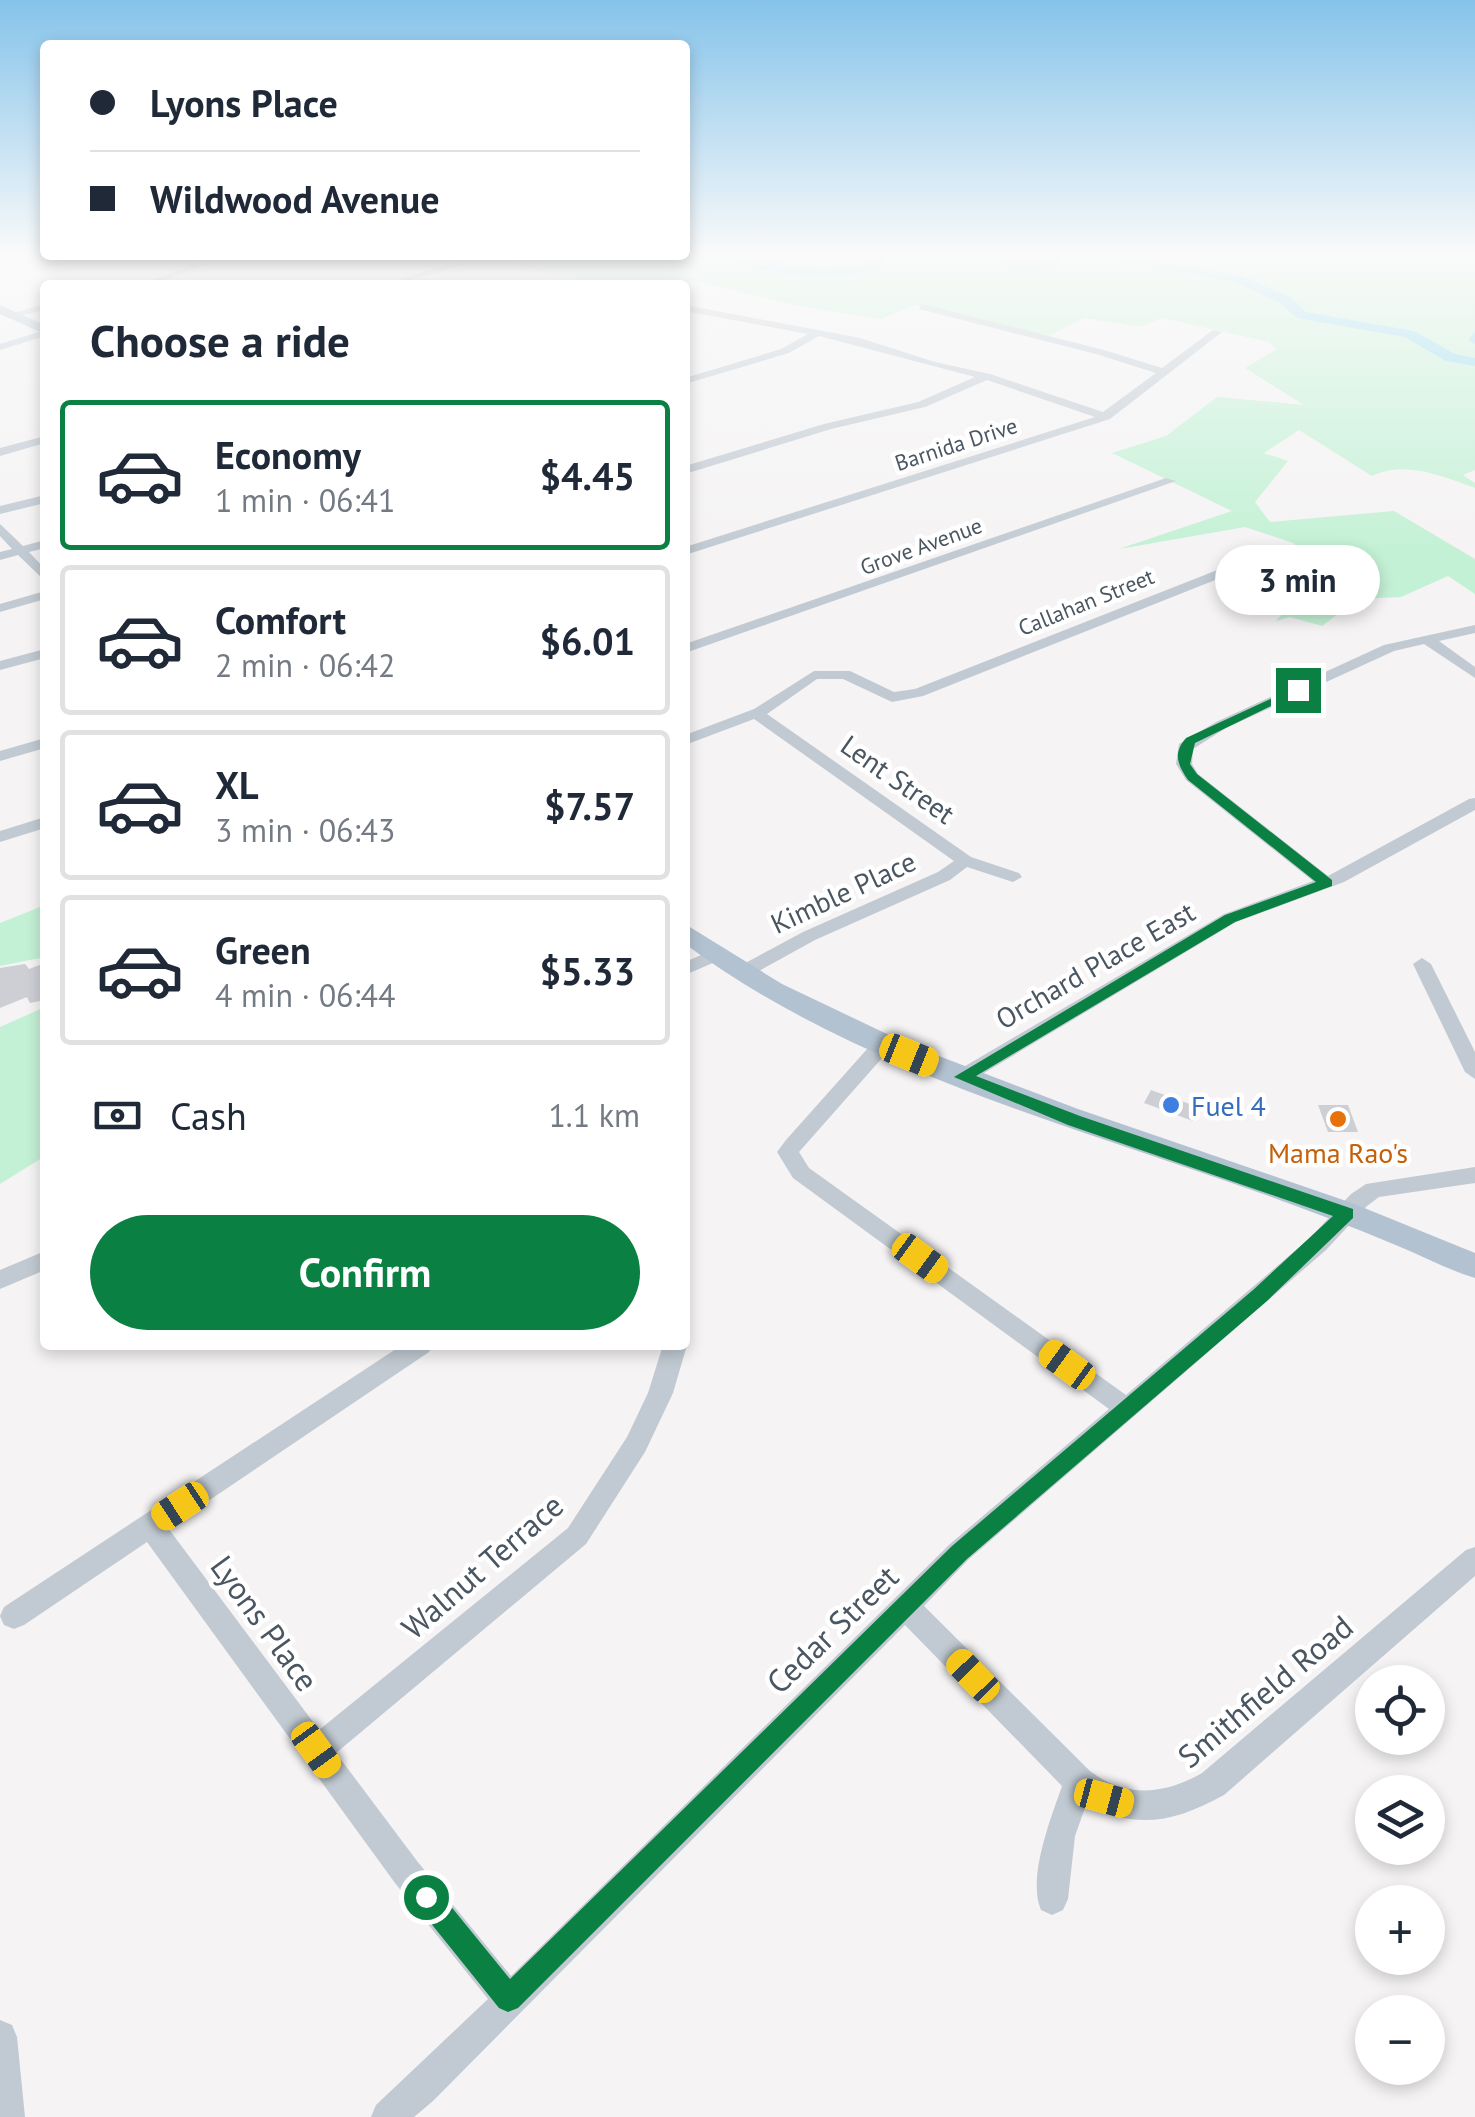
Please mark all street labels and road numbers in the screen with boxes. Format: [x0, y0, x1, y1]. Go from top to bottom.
street label: Barnida Drive [891, 411, 1021, 477]
street label: Grove Avenue [856, 511, 986, 581]
street label: Callahan Street [1014, 562, 1158, 642]
street label: Lent Street [834, 726, 963, 832]
street label: Kimble Place [764, 842, 922, 942]
street label: Orchard Place East [989, 893, 1202, 1037]
street label: Walnut Terrace [392, 1484, 572, 1648]
street label: Lyons Place [202, 1547, 328, 1699]
street label: Cedar Street [757, 1556, 907, 1702]
street label: Smithfield Road [1169, 1605, 1361, 1777]

